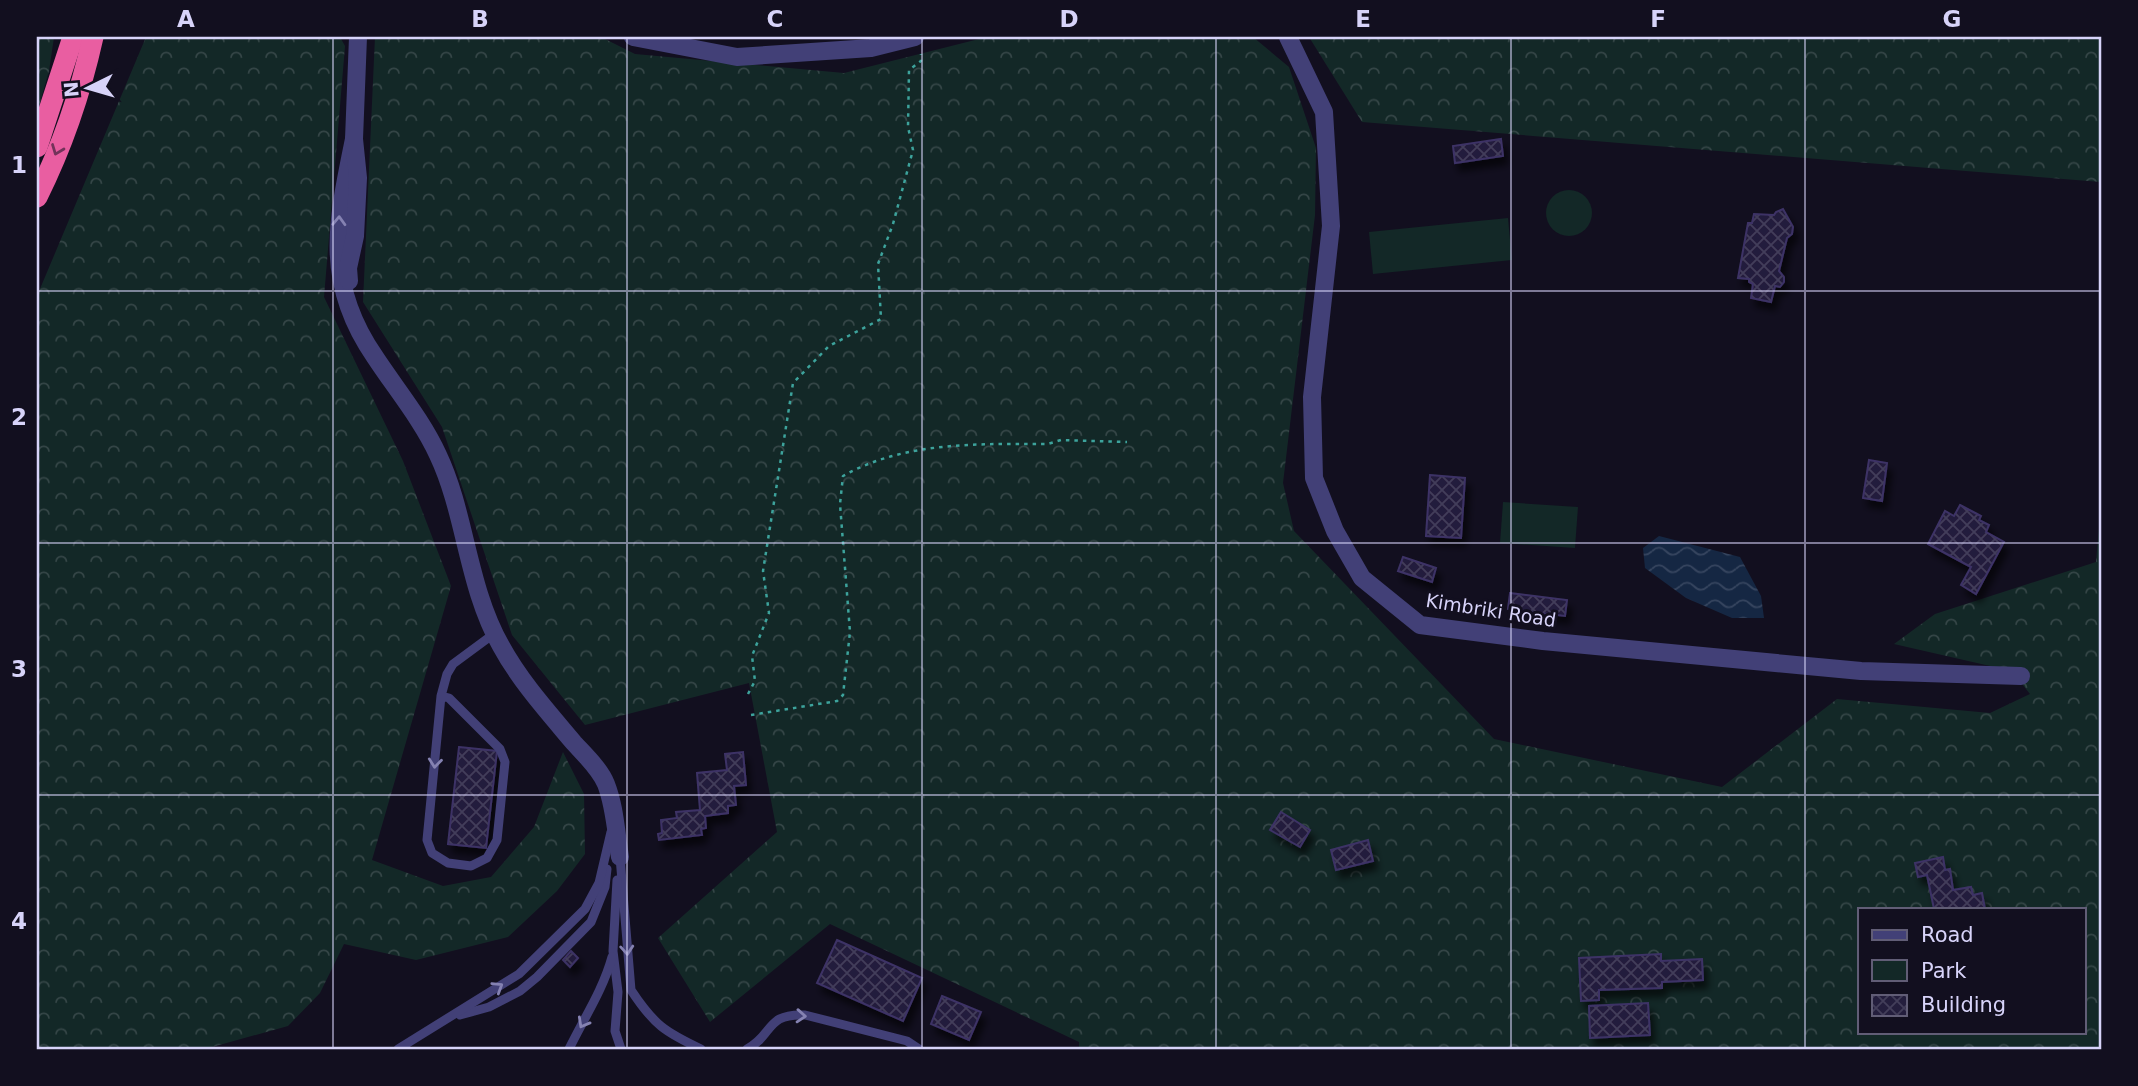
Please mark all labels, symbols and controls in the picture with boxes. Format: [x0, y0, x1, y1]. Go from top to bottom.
text: A [177, 6, 195, 32]
text: B [471, 6, 489, 32]
text: C [767, 6, 783, 32]
text: D [1059, 6, 1079, 32]
text: E [1355, 6, 1371, 32]
text: F [1650, 6, 1666, 32]
text: G [1943, 6, 1961, 32]
north arrow [52, 52, 122, 122]
text: N [59, 81, 83, 98]
one-way arrow [51, 144, 65, 156]
text: 1 [11, 152, 27, 178]
one-way arrow [332, 215, 347, 226]
text: 2 [11, 404, 27, 430]
street label: Kimbriki Road [1424, 589, 1558, 631]
text: 3 [11, 656, 27, 682]
one-way arrow [427, 758, 442, 769]
text: 4 [11, 908, 27, 934]
legend [1858, 908, 2086, 1034]
text: Road [1921, 923, 1974, 947]
one-way arrow [619, 944, 634, 955]
text: Park [1921, 959, 1967, 983]
one-way arrow [490, 983, 503, 996]
text: Building [1921, 993, 2006, 1017]
one-way arrow [796, 1008, 807, 1023]
one-way arrow [578, 1016, 591, 1029]

